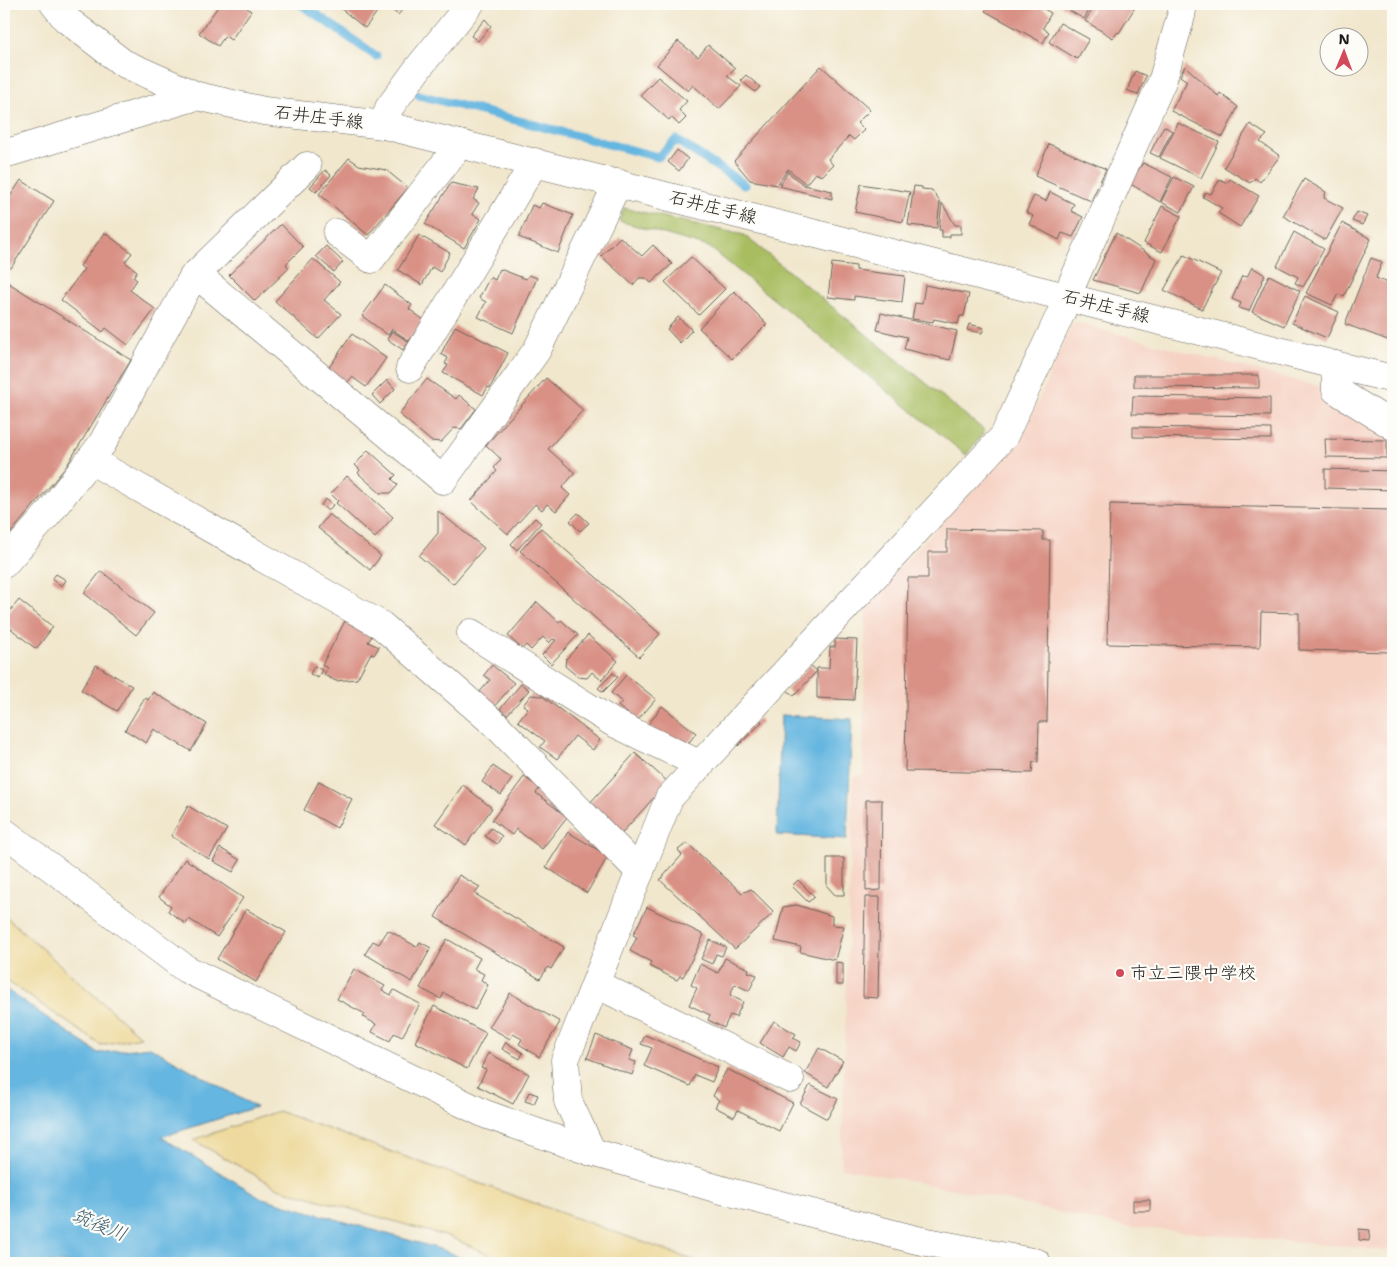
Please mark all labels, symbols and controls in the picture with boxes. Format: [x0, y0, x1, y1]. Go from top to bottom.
north arrow [1320, 28, 1370, 78]
text: N [1339, 30, 1350, 48]
street label: 石井庄手線 [273, 100, 365, 134]
street label: 石井庄手線 [666, 184, 760, 230]
street label: 石井庄手線 [1059, 283, 1153, 329]
place label: 市立三隈中学校 [1130, 961, 1256, 985]
marker: 市立三隈中学校 [1114, 967, 1126, 979]
water label: 筑後川 [69, 1202, 131, 1247]

